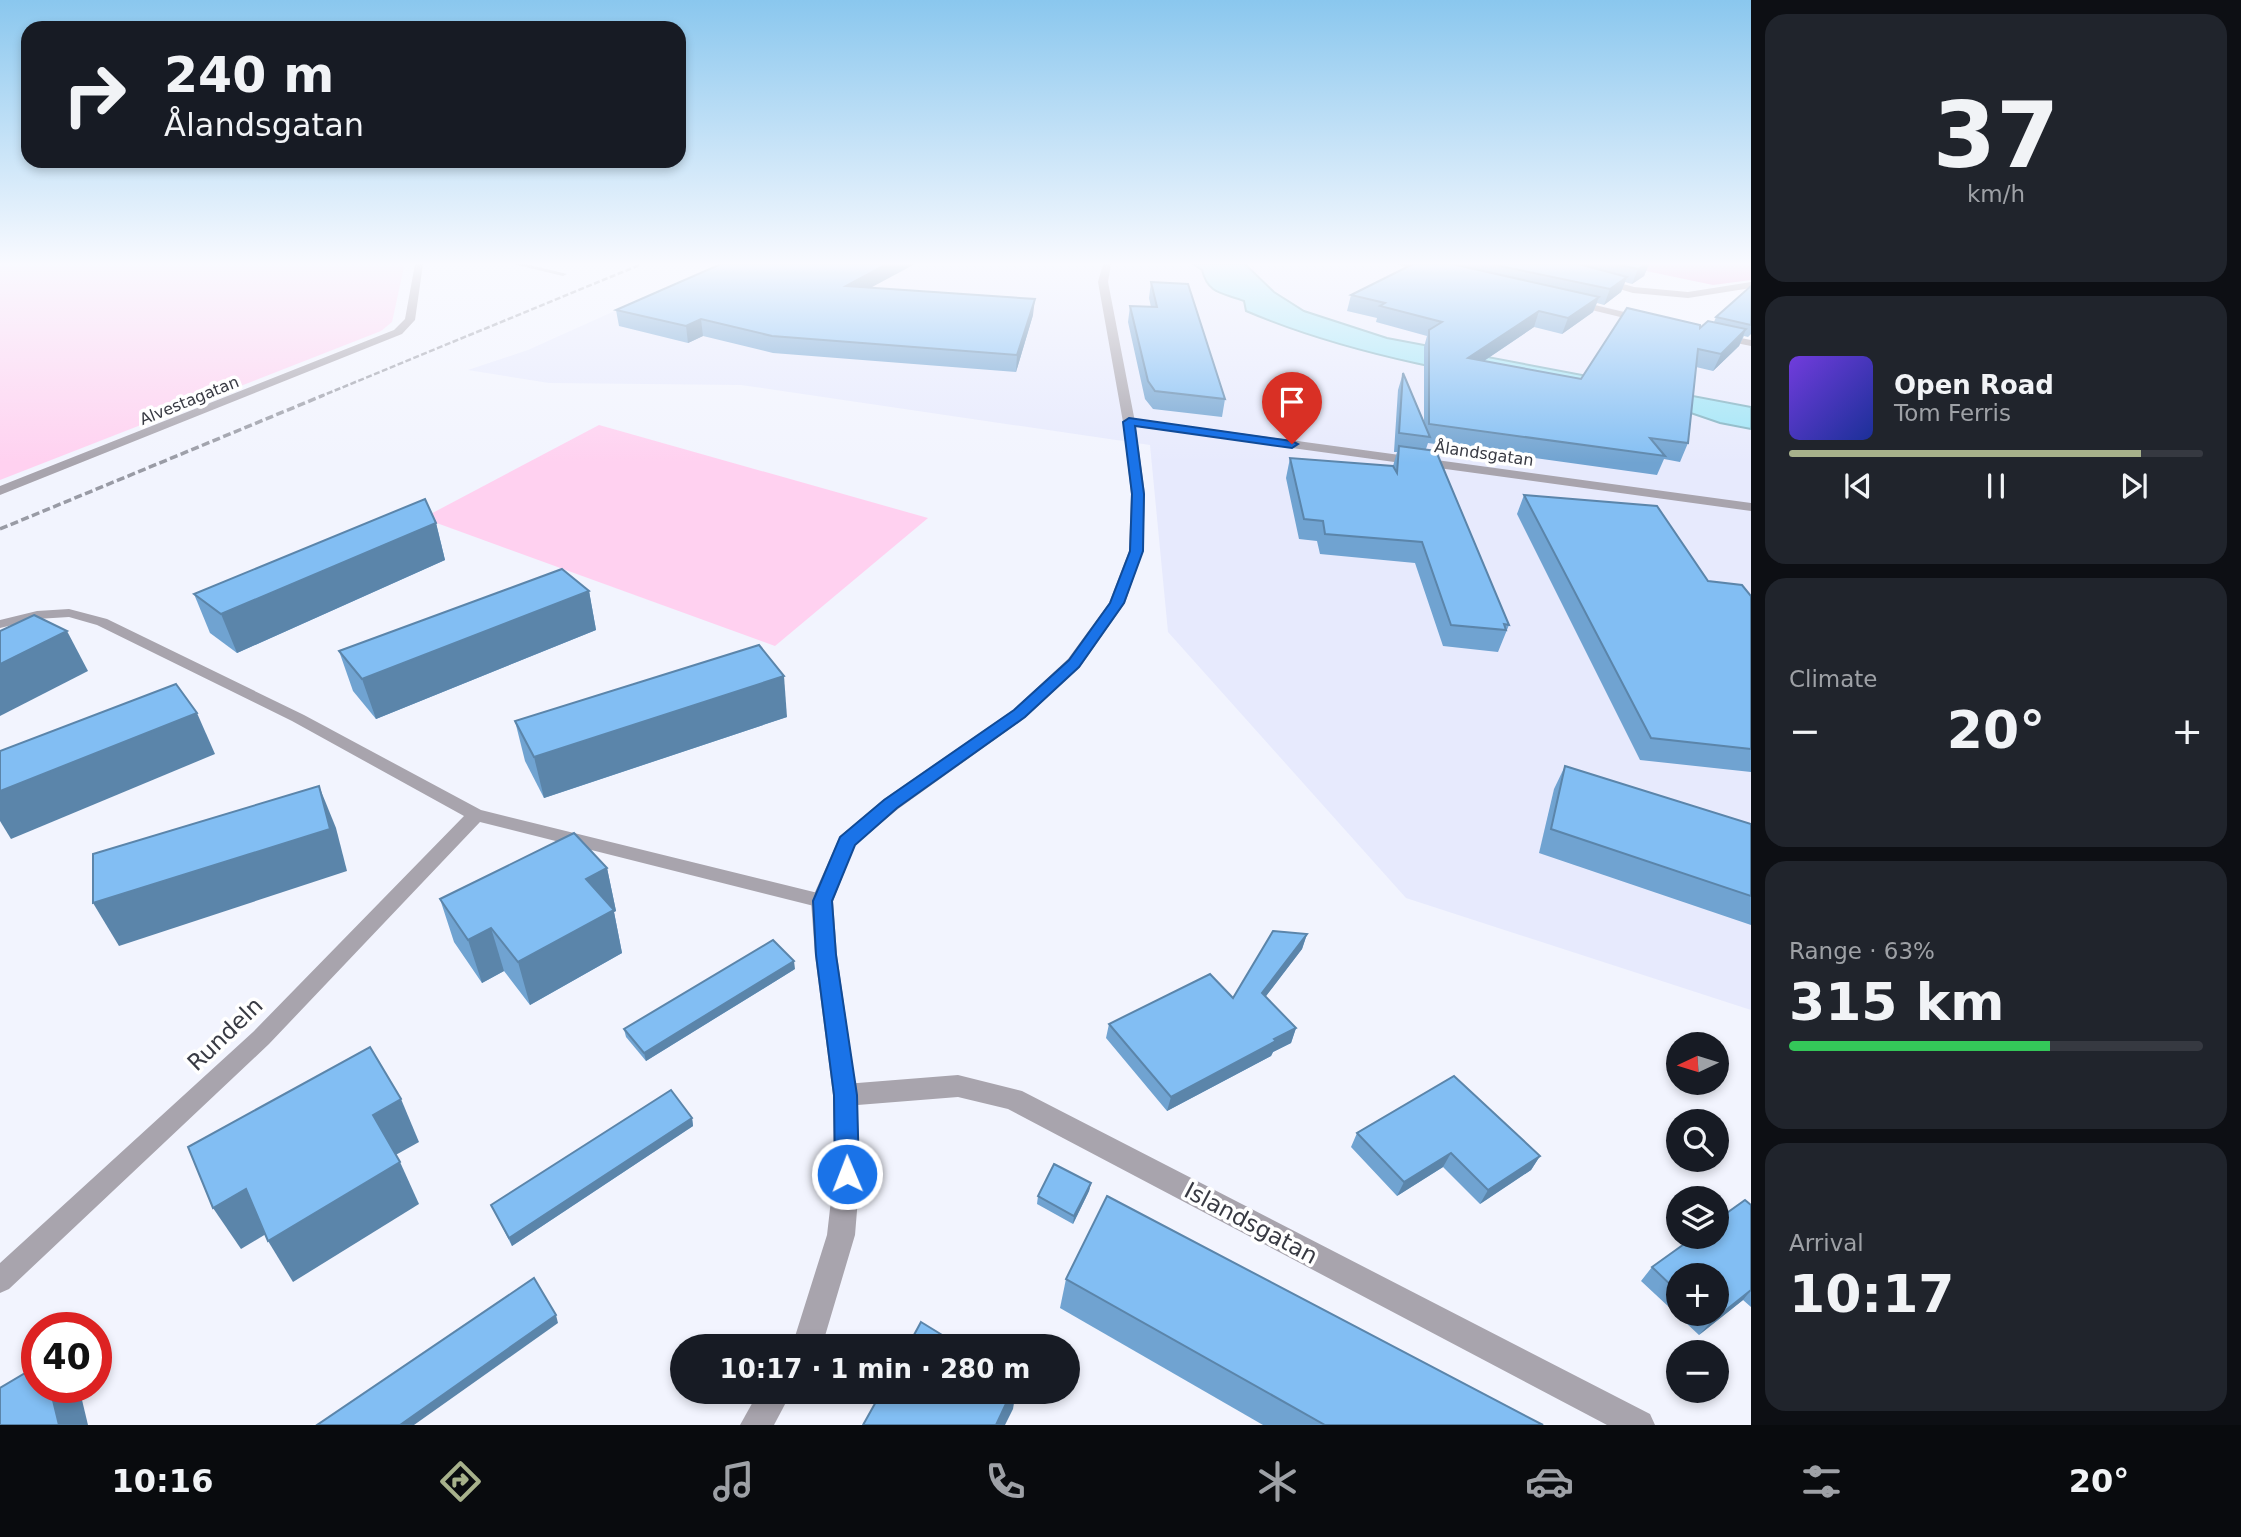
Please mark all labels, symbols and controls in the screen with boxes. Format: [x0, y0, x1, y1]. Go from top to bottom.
text: 240 m [164, 47, 334, 104]
icon: right [49, 49, 140, 140]
text: 37 [1933, 83, 2059, 188]
text: Ålandsgatan [164, 106, 364, 144]
text: km/h [1967, 181, 2025, 207]
text: Open Road [1894, 370, 2054, 400]
street label: Alvestagatan [137, 372, 242, 429]
pin [1262, 372, 1322, 444]
icon: arrive [1273, 383, 1311, 421]
text: Tom Ferris [1894, 400, 2011, 426]
street label: Ålandsgatan [1433, 437, 1535, 470]
icon: previous [1839, 467, 1877, 505]
icon: pause [1977, 467, 2015, 505]
icon: next [2115, 467, 2153, 505]
text: Climate [1789, 666, 1878, 692]
text: 20° [1947, 700, 2045, 760]
text: − [1789, 709, 1821, 753]
text: + [2171, 709, 2203, 753]
text: Range · 63% [1789, 938, 1935, 964]
text: 315 km [1789, 972, 2004, 1032]
street label: Rundeln [182, 992, 268, 1076]
north arrow [1666, 1032, 1729, 1096]
map controls [1666, 1032, 1729, 1403]
button: search [1666, 1109, 1729, 1172]
position arrow [810, 1137, 884, 1211]
street label: Islandsgatan [1180, 1177, 1322, 1269]
button: layers [1666, 1186, 1729, 1249]
text: Arrival [1789, 1230, 1864, 1256]
button: + [1666, 1263, 1729, 1326]
text: 10:17 [1789, 1264, 1955, 1324]
speed limit sign: 40 [21, 1312, 112, 1403]
button: − [1666, 1340, 1729, 1403]
text: 10:17 · 1 min · 280 m [720, 1354, 1030, 1384]
icon: directions [436, 1457, 485, 1506]
icon: music [709, 1457, 758, 1506]
icon: phone [981, 1457, 1030, 1506]
icon: climate [1253, 1457, 1302, 1506]
icon: car [1525, 1457, 1574, 1506]
icon: filters [1797, 1457, 1846, 1506]
text: 10:16 [112, 1462, 213, 1500]
text: 20° [2069, 1462, 2129, 1500]

